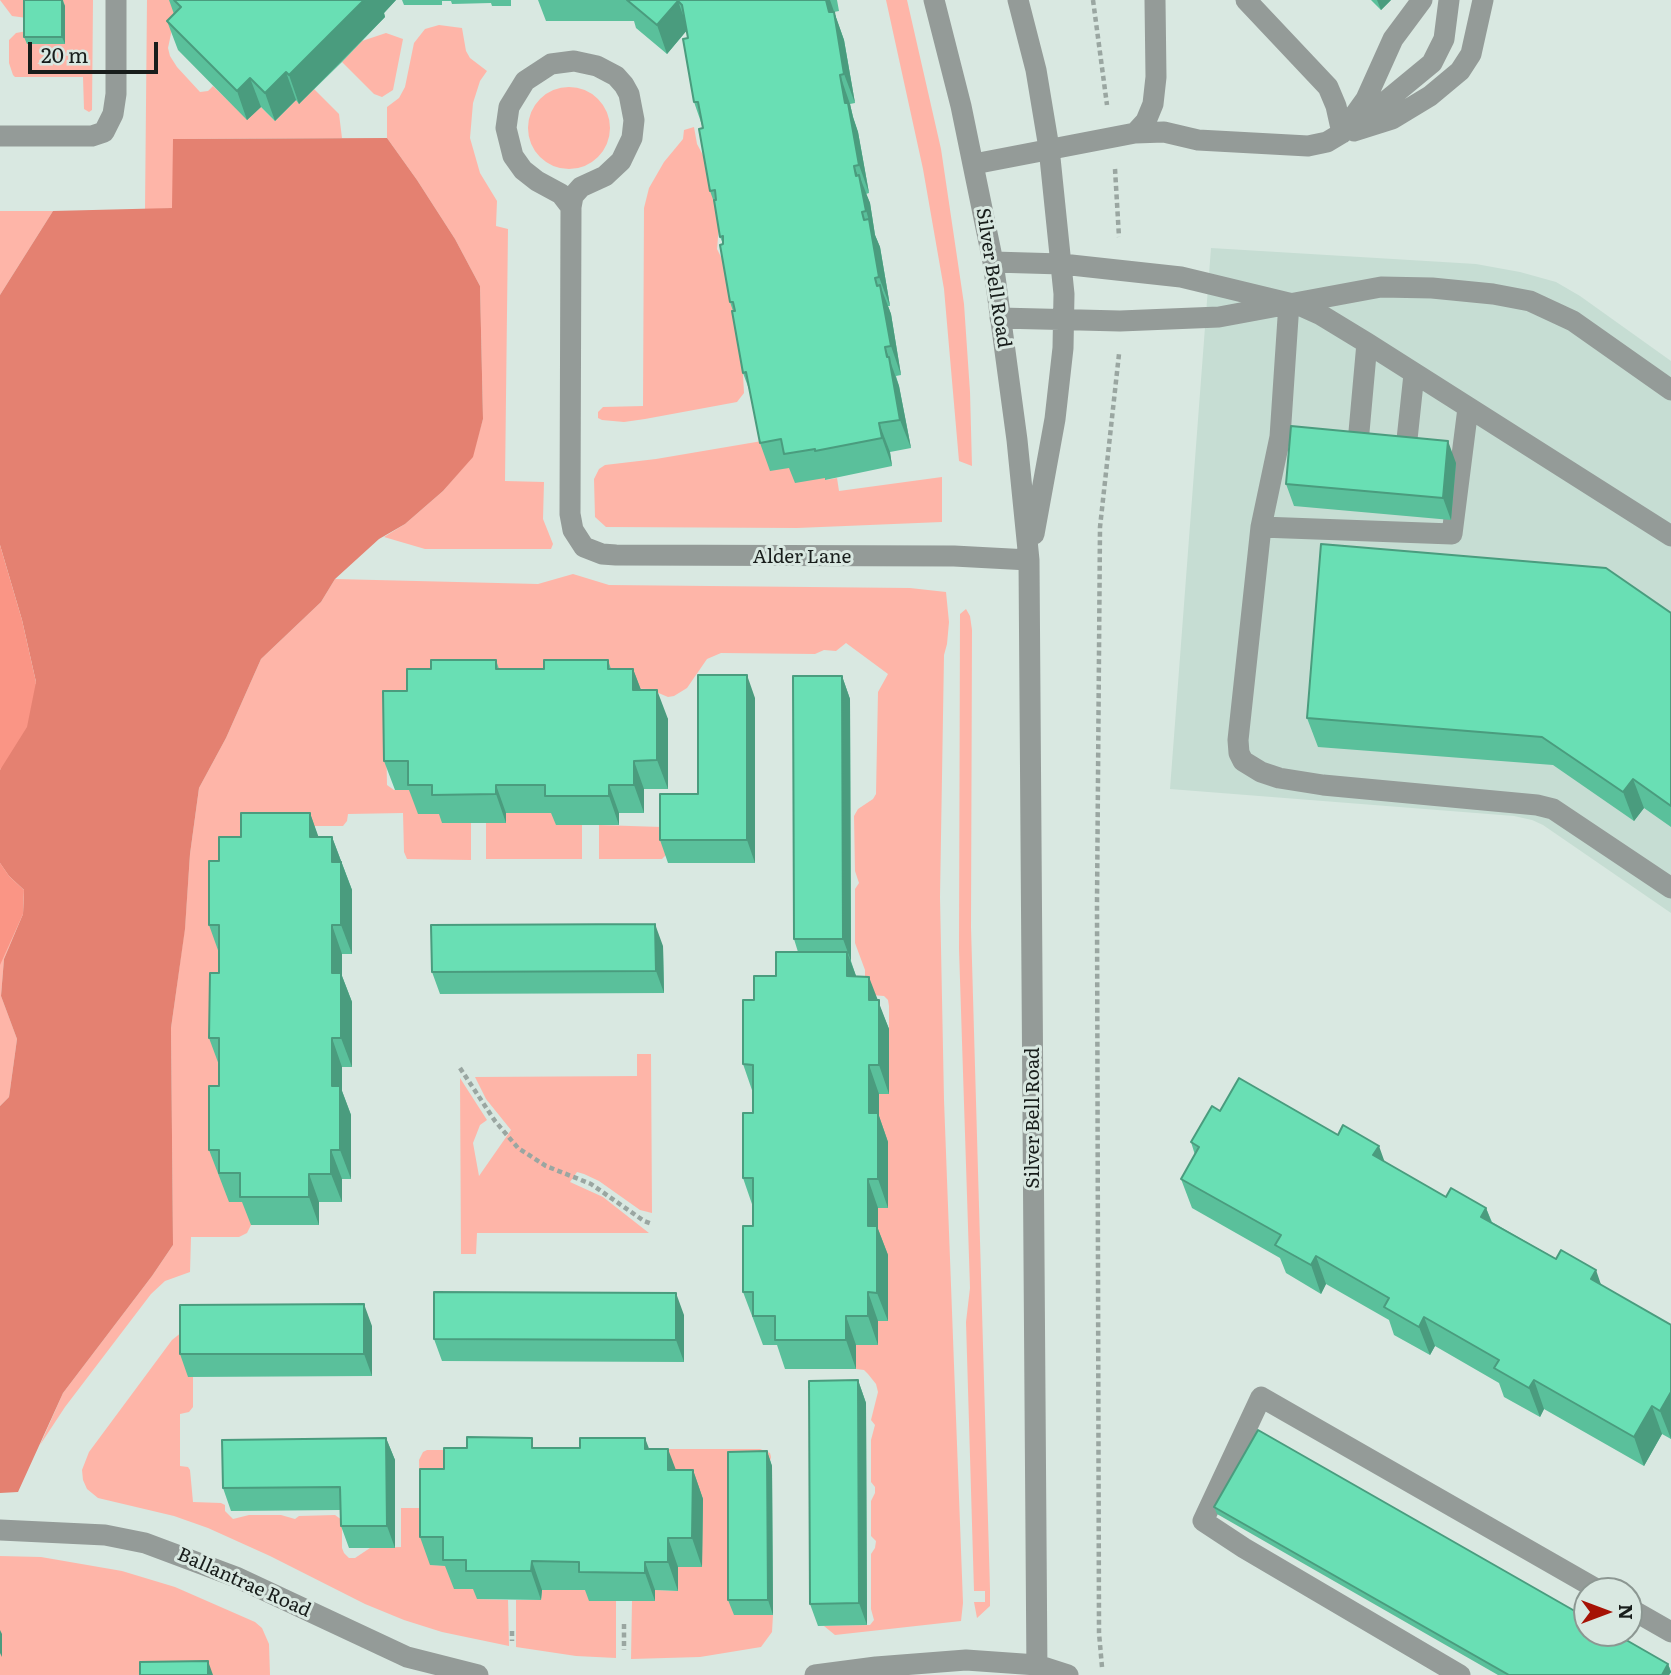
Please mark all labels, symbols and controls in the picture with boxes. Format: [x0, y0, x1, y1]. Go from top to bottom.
scale bar [32, 28, 161, 72]
text: 20 m [41, 38, 88, 69]
street label: Silver Bell Road [971, 206, 1015, 350]
street label: Alder Lane [753, 546, 851, 568]
street label: Silver Bell Road [1022, 1047, 1044, 1189]
street label: Ballantrae Road [174, 1543, 314, 1623]
north arrow [1573, 1577, 1643, 1647]
text: N [1613, 1604, 1641, 1620]

